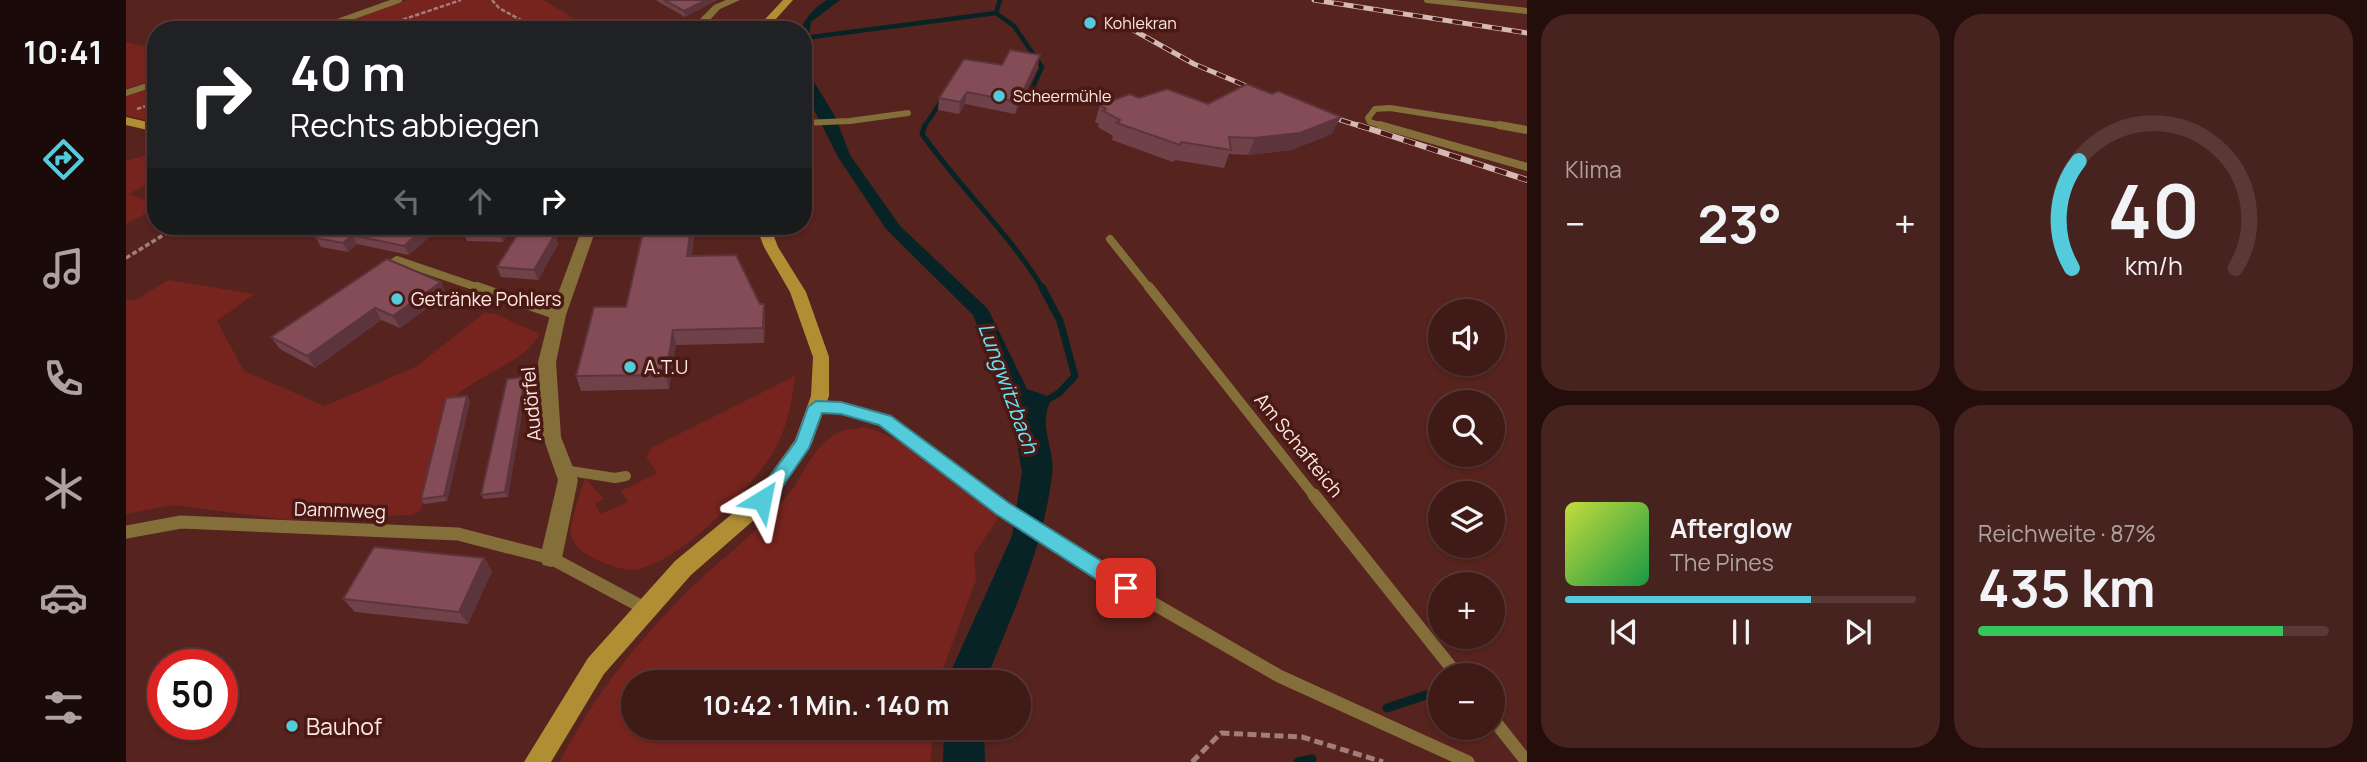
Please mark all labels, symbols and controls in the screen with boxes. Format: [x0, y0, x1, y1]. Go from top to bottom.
place label: Kohlekran [1104, 12, 1177, 34]
marker: Kohlekran [1082, 15, 1098, 31]
text: 10:41 [23, 30, 103, 74]
text: 40 m [290, 39, 406, 106]
icon: right [175, 49, 266, 140]
place label: Scheermühle [1013, 85, 1111, 107]
marker: Scheermühle [991, 88, 1007, 104]
text: Rechts abbiegen [290, 103, 540, 147]
icon: directions [39, 135, 88, 184]
text: Klima [1565, 153, 1622, 185]
text: 40 [2107, 161, 2200, 261]
icon: left [388, 182, 426, 220]
icon: ahead [461, 182, 499, 220]
icon: right [534, 182, 572, 220]
text: 23° [1698, 188, 1782, 259]
text: − [1565, 197, 1586, 249]
text: + [1894, 197, 1916, 249]
icon: music [39, 244, 88, 293]
text: km/h [2124, 248, 2183, 283]
place label: Getränke Pohlers [411, 286, 562, 312]
marker: Getränke Pohlers [389, 291, 405, 307]
map controls [1428, 299, 1505, 740]
button: sound [1428, 299, 1505, 376]
water label: Lungwitzbach [972, 319, 1046, 459]
icon: phone [39, 354, 88, 403]
place label: A.T.U [644, 354, 688, 380]
marker: A.T.U [622, 359, 638, 375]
street label: Audörfel [515, 366, 547, 442]
street label: Am Schafteich [1249, 387, 1349, 503]
button: search [1428, 390, 1505, 467]
position arrow [725, 463, 799, 537]
icon: climate [39, 464, 88, 513]
button: layers [1428, 481, 1505, 558]
street label: Dammweg [294, 495, 386, 525]
text: Afterglow [1670, 510, 1792, 546]
text: Reichweite · 87% [1978, 517, 2156, 549]
text: The Pines [1670, 546, 1774, 578]
text: 435 km [1978, 552, 2155, 623]
pin [1096, 558, 1156, 618]
icon: arrive [1107, 569, 1145, 607]
button: + [1428, 572, 1505, 649]
icon: car [39, 573, 88, 622]
icon: previous [1605, 613, 1643, 651]
icon: pause [1722, 613, 1760, 651]
icon: next [1839, 613, 1877, 651]
speed limit sign: 50 [147, 649, 238, 740]
button: − [1428, 663, 1505, 740]
icon: filters [39, 683, 88, 732]
text: 10:42 · 1 Min. · 140 m [703, 687, 949, 723]
place label: Bauhof [306, 710, 382, 742]
marker: Bauhof [284, 718, 300, 734]

